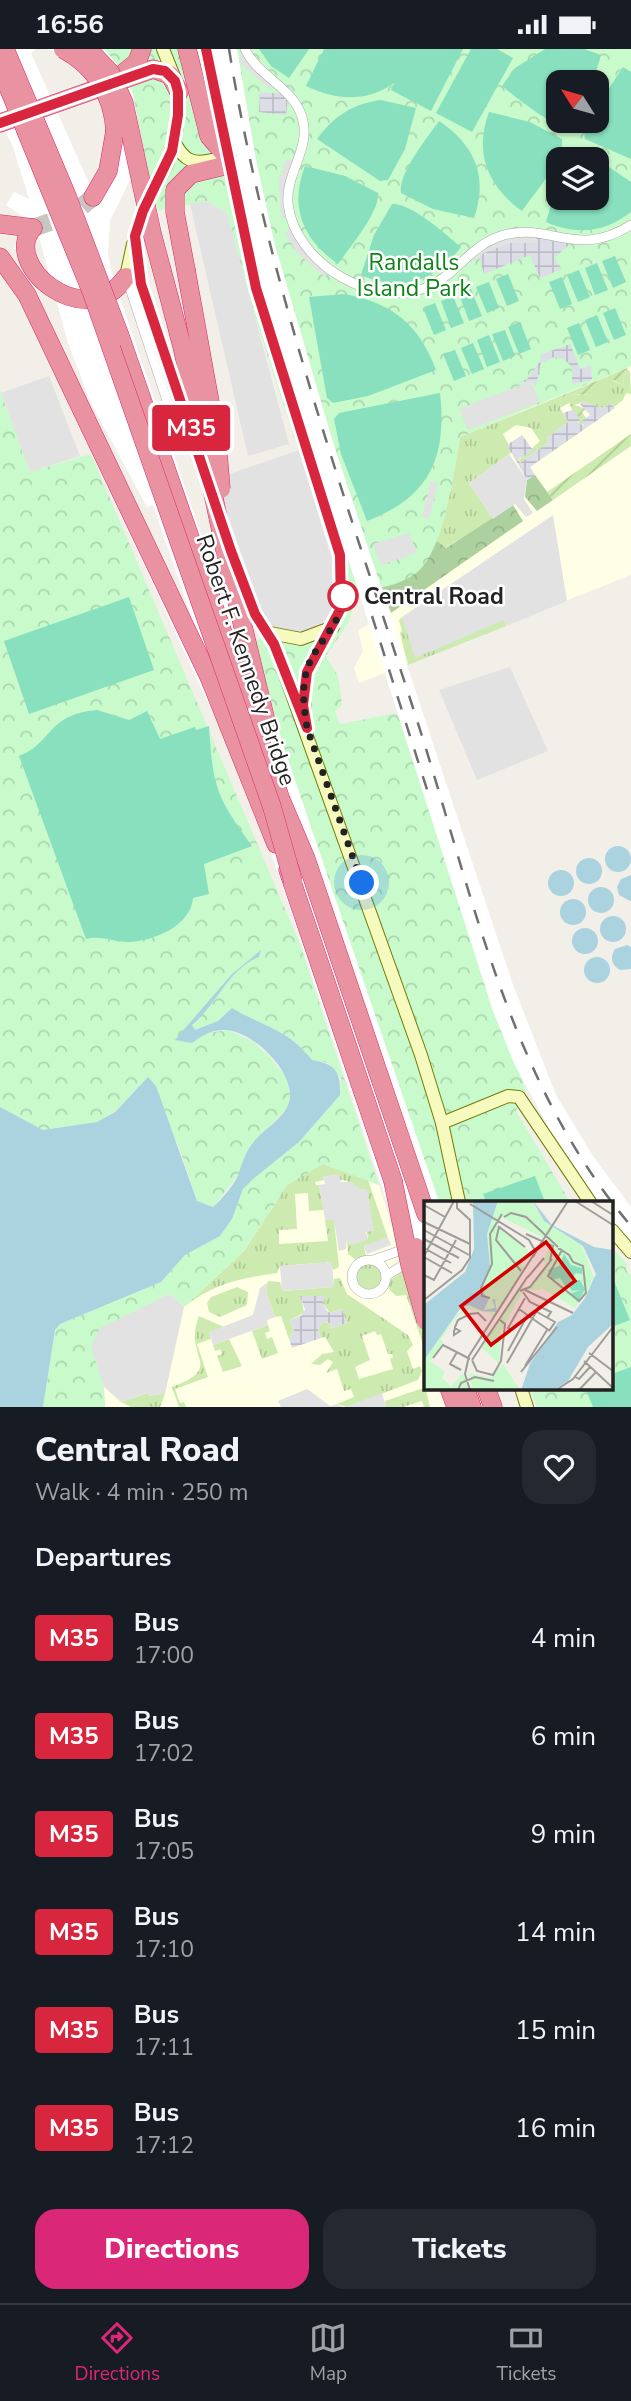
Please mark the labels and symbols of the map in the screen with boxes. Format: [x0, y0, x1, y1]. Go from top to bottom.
north arrow [546, 70, 609, 133]
park label: Randalls Island Park [357, 247, 472, 304]
line badge: M35 [151, 405, 231, 451]
street label: Robert F. Kennedy Bridge [188, 530, 304, 790]
marker: Central Road [328, 581, 358, 611]
place label: Central Road [364, 581, 504, 612]
your location [344, 865, 379, 900]
inset map [424, 1201, 614, 1389]

